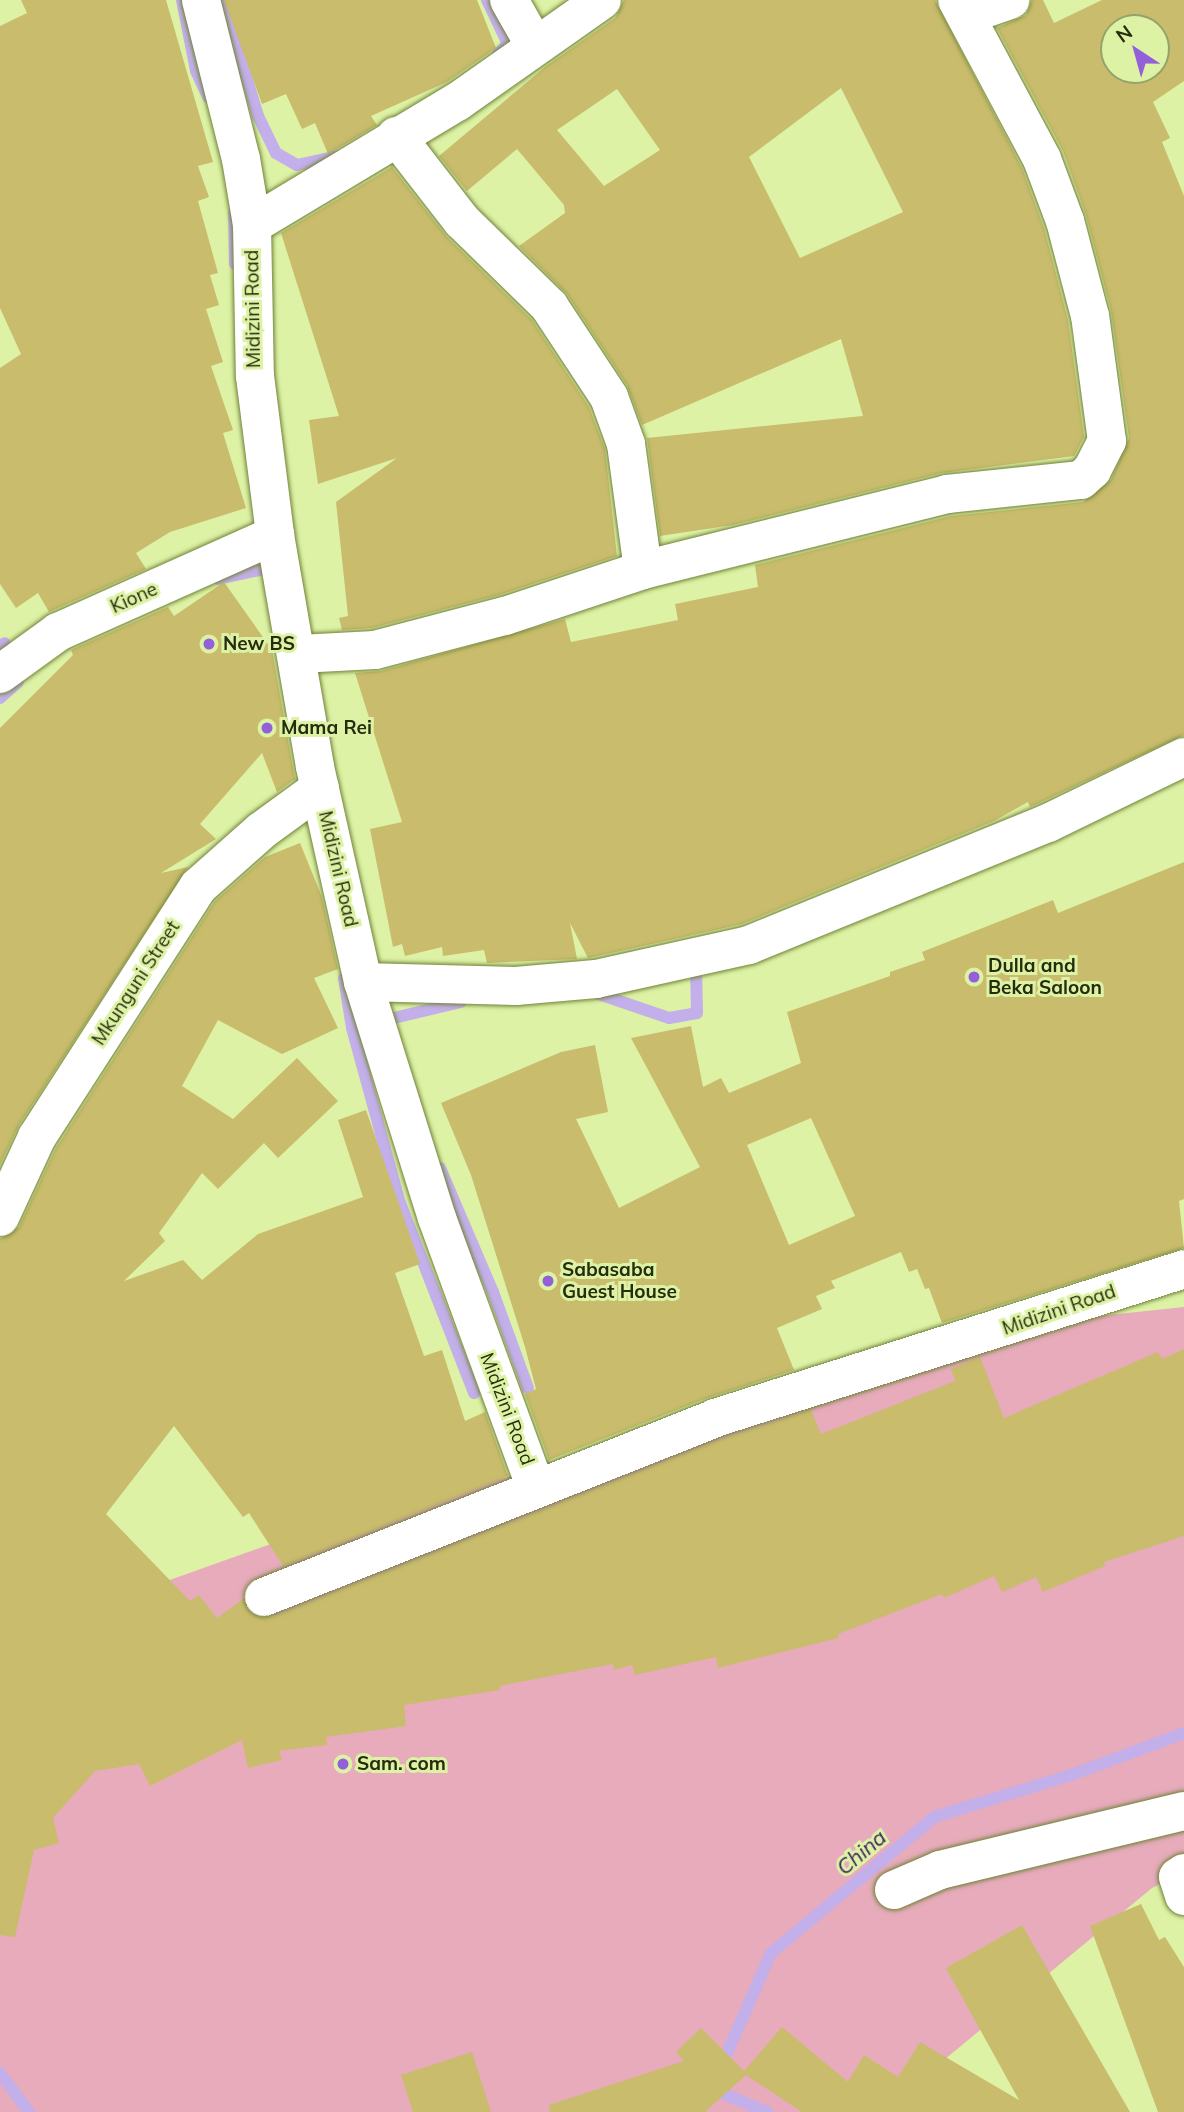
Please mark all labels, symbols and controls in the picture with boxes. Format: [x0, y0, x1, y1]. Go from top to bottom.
north arrow [1100, 14, 1170, 84]
text: N [1111, 20, 1137, 48]
street label: Midizini Road [241, 250, 265, 368]
street label: Kione [107, 578, 161, 618]
place label: New BS [223, 633, 295, 655]
marker: New BS [201, 636, 217, 652]
place label: Mama Rei [281, 717, 372, 739]
marker: Mama Rei [259, 720, 275, 736]
street label: Midizini Road [314, 809, 362, 929]
street label: Mkunguni Street [87, 917, 185, 1049]
place label: Dulla and Beka Saloon [988, 955, 1102, 999]
marker: Dulla and Beka Saloon [966, 969, 982, 985]
place label: Sabasaba Guest House [562, 1259, 677, 1303]
marker: Sabasaba Guest House [540, 1273, 556, 1289]
street label: Midizini Road [999, 1280, 1119, 1340]
street label: Midizini Road [475, 1350, 539, 1468]
place label: Sam. com [357, 1753, 446, 1775]
marker: Sam. com [335, 1756, 351, 1772]
water label: China [831, 1824, 891, 1880]

